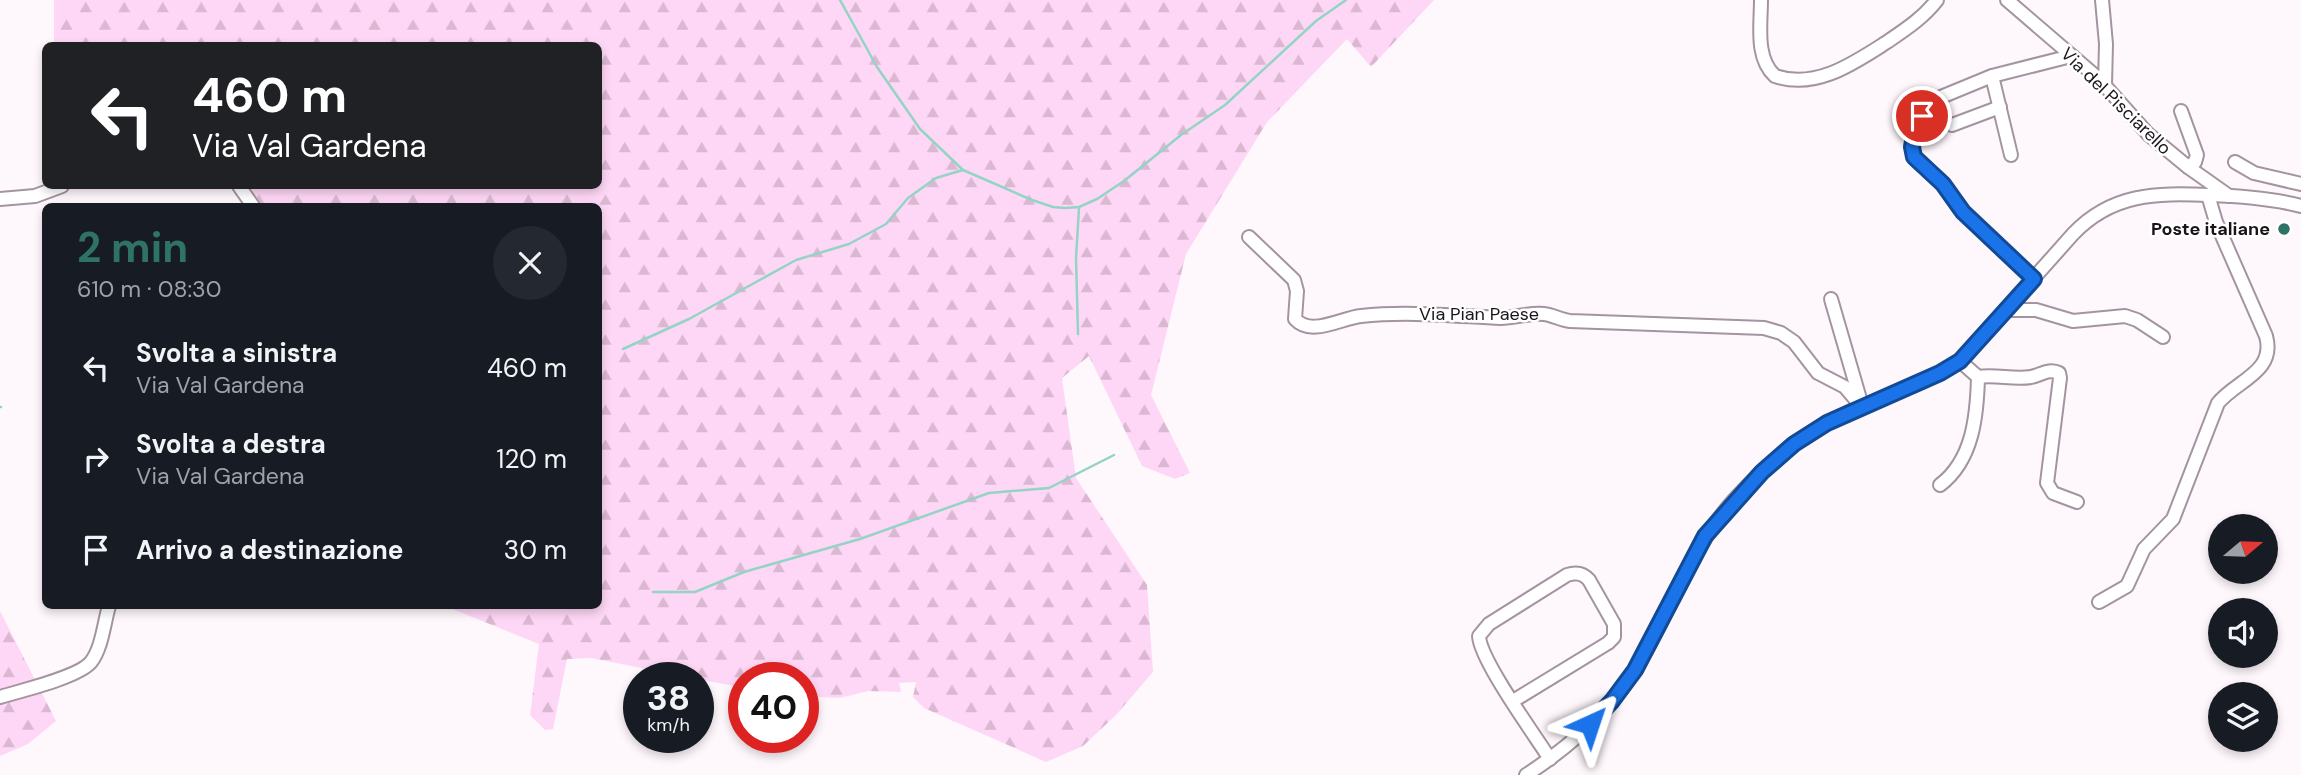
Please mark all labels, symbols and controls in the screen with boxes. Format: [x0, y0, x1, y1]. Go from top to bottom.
street label: Via del Pisciarello [2056, 42, 2176, 160]
text: 460 m [192, 63, 347, 127]
icon: left [77, 70, 168, 161]
pin [1892, 86, 1952, 146]
icon: arrive [1903, 97, 1941, 135]
text: Via Val Gardena [192, 125, 427, 167]
place label: Poste italiane [2151, 217, 2270, 241]
text: 2 min [77, 220, 188, 275]
marker: Poste italiane [2276, 221, 2292, 237]
button: close [493, 226, 567, 300]
text: 610 m · 08:30 [77, 274, 221, 304]
street label: Via Pian Paese [1419, 302, 1539, 326]
text: Svolta a sinistra [136, 336, 337, 370]
icon: left [77, 349, 115, 387]
text: 460 m [487, 351, 567, 385]
text: Via Val Gardena [136, 370, 305, 400]
text: Svolta a destra [136, 427, 326, 461]
icon: right [77, 440, 115, 478]
text: 120 m [496, 442, 567, 476]
text: Via Val Gardena [136, 461, 305, 491]
north arrow [2208, 514, 2278, 584]
map controls [2208, 514, 2278, 752]
icon: arrive [77, 531, 115, 569]
text: Arrivo a destinazione [136, 533, 403, 567]
text: 30 m [504, 533, 567, 567]
button: sound [2208, 598, 2278, 668]
speed limit sign: 40 [728, 662, 819, 753]
text: 38 [647, 675, 690, 721]
button: layers [2208, 682, 2278, 752]
position arrow [1553, 687, 1627, 761]
text: km/h [647, 713, 690, 737]

